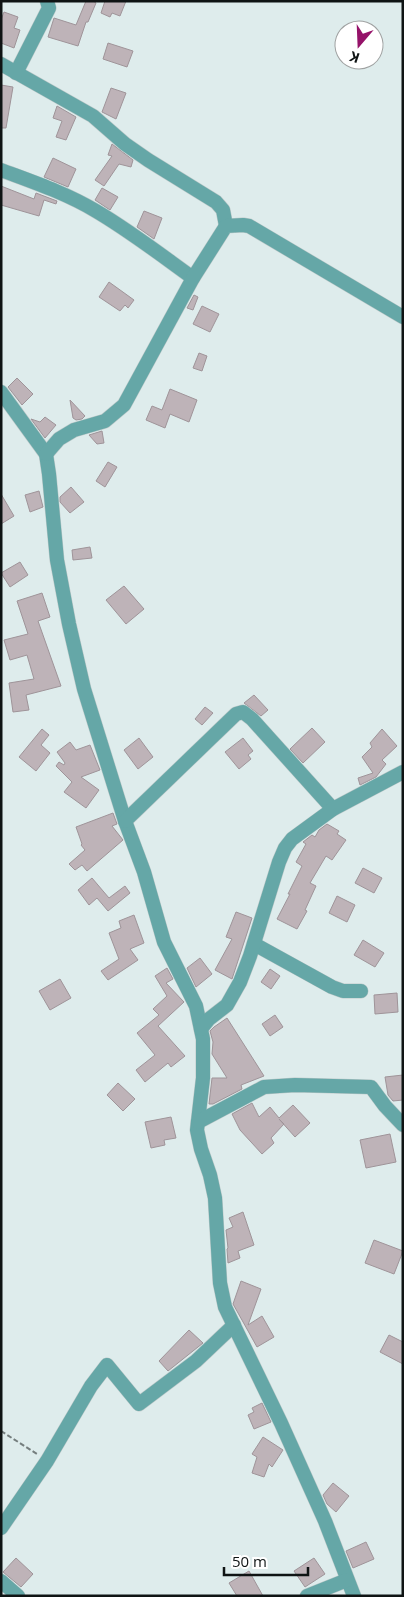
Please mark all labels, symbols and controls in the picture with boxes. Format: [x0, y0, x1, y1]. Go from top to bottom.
north arrow [334, 20, 384, 70]
text: K [346, 47, 362, 68]
scale bar [224, 1544, 308, 1576]
text: 50 m [232, 1551, 267, 1571]

